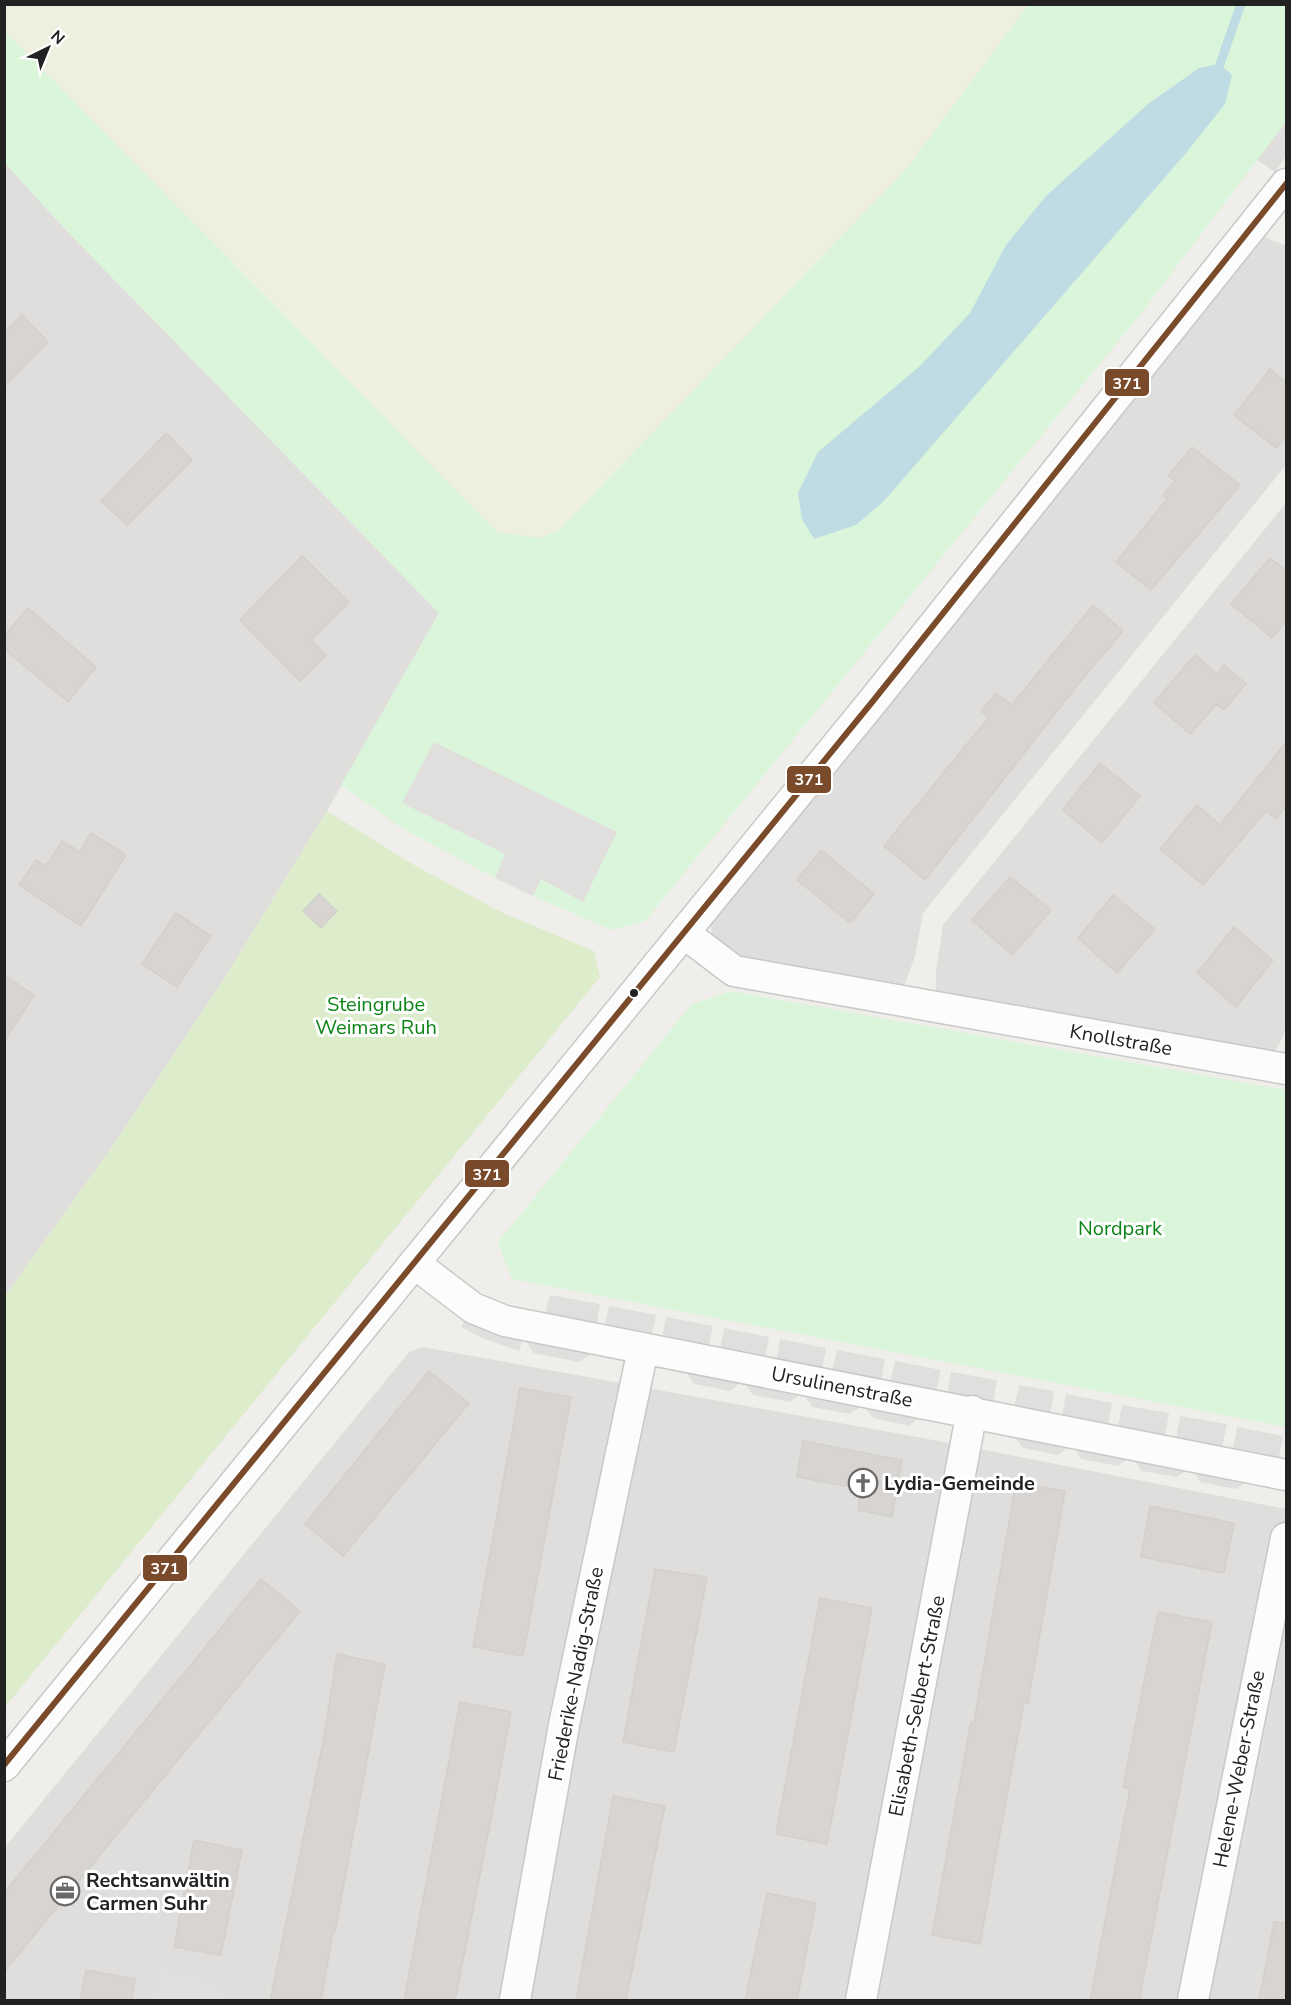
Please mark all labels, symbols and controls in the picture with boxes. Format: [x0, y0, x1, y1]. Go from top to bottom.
north arrow [18, 18, 78, 78]
text: N [46, 26, 69, 50]
line badge: 371 [1104, 368, 1150, 397]
text: 371 [1113, 373, 1141, 395]
line badge: 371 [786, 765, 832, 794]
text: 371 [795, 769, 823, 791]
unlabelled marker [628, 987, 640, 999]
park label: Steingrube Weimars Ruh [315, 991, 437, 1041]
street label: Knollstraße [1068, 1018, 1174, 1062]
line badge: 371 [464, 1159, 510, 1188]
text: 371 [473, 1164, 501, 1186]
park label: Nordpark [1078, 1215, 1163, 1242]
street label: Ursulinenstraße [769, 1360, 915, 1414]
church icon: Lydia-Gemeinde [847, 1467, 879, 1499]
place label: Lydia-Gemeinde [884, 1470, 1035, 1497]
line badge: 371 [142, 1554, 188, 1582]
text: 371 [151, 1558, 179, 1580]
street label: Friederike-Nadig-Straße [542, 1565, 610, 1783]
street label: Elisabeth-Selbert-Straße [882, 1593, 952, 1819]
street label: Helene-Weber-Straße [1207, 1668, 1271, 1870]
place label: Rechtsanwältin Carmen Suhr [86, 1867, 230, 1917]
office icon: Rechtsanwältin Carmen Suhr [49, 1875, 81, 1907]

